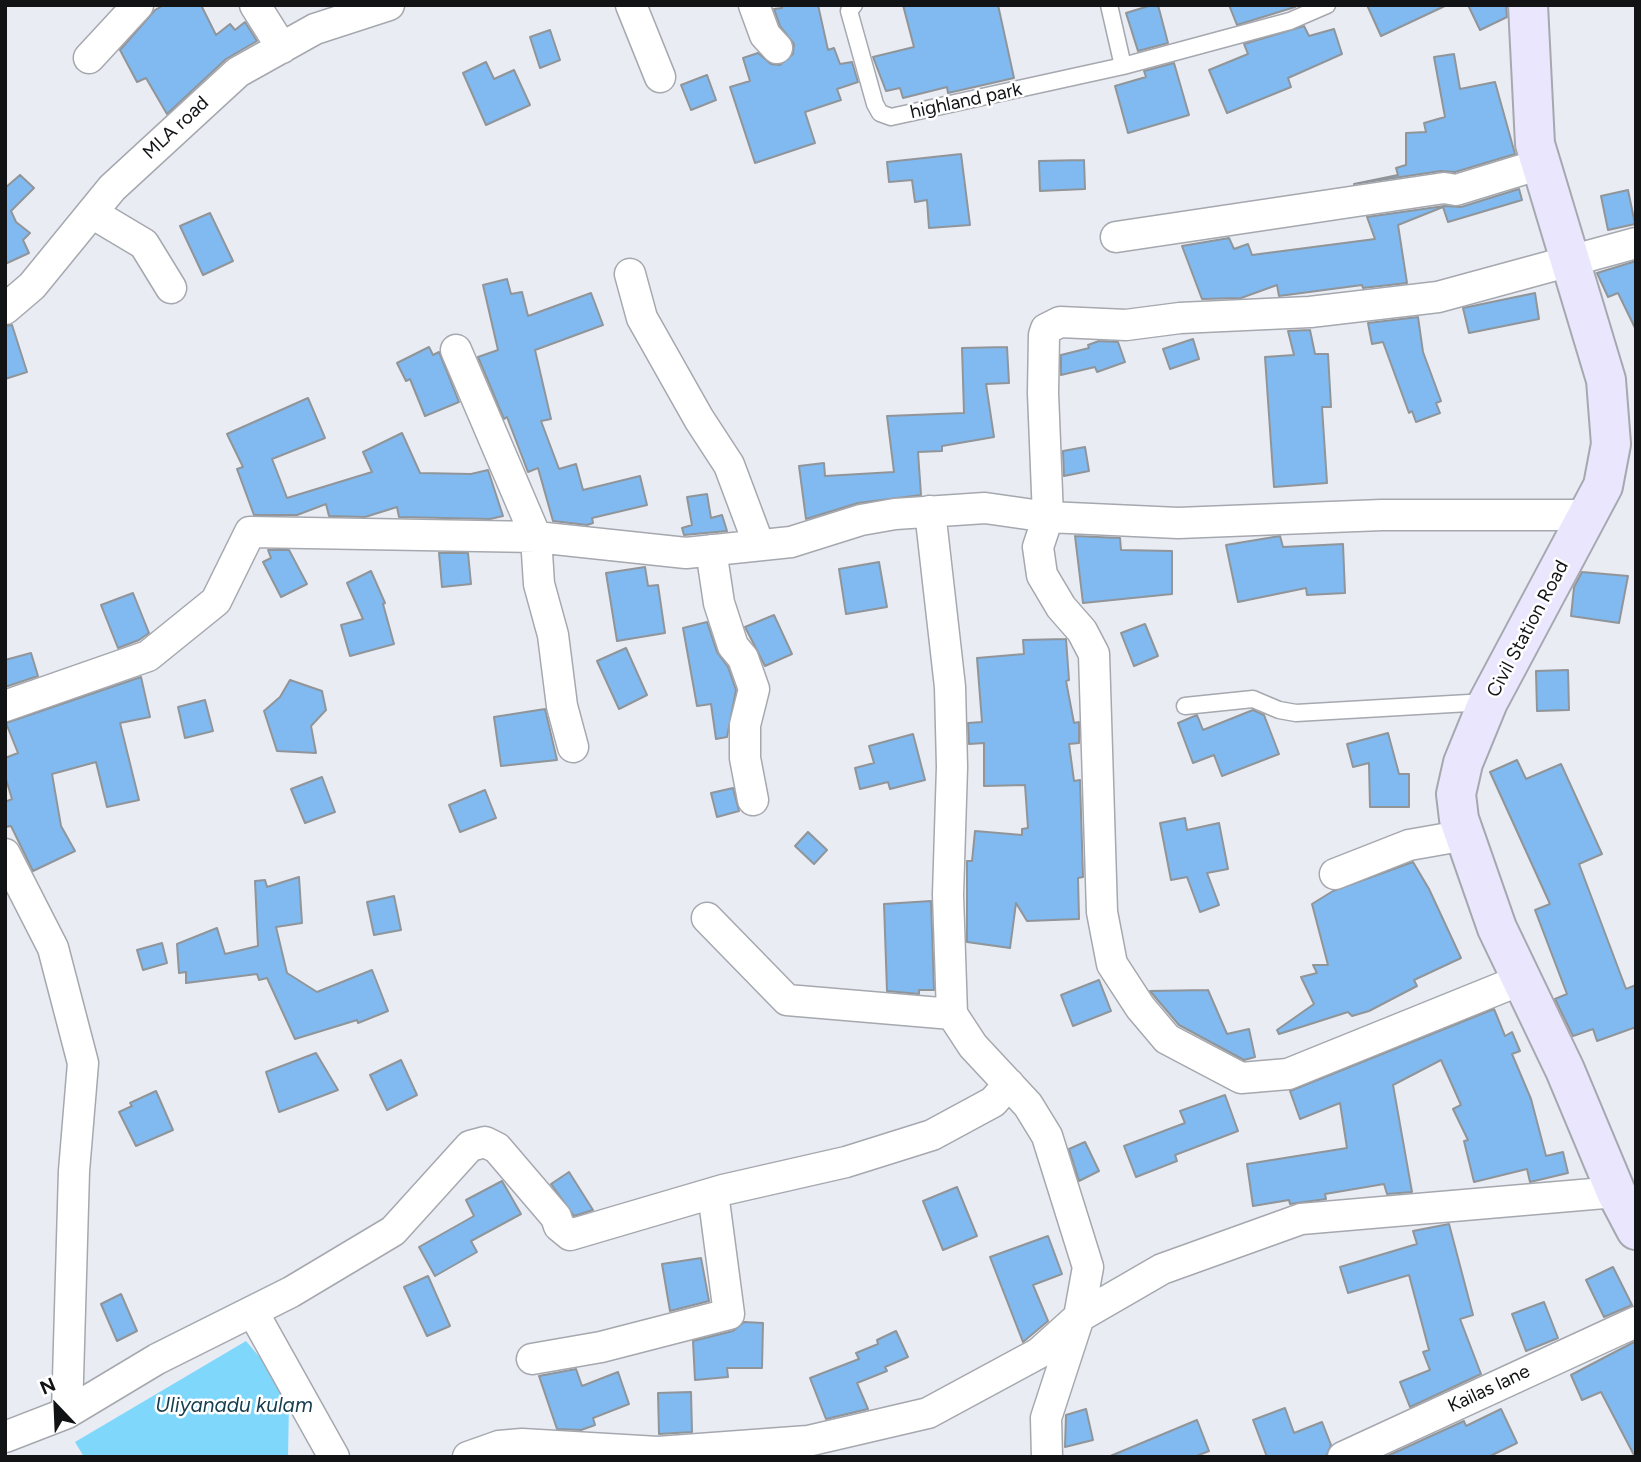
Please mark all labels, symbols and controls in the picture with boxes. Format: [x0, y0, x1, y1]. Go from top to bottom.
street label: highland park [908, 78, 1024, 124]
street label: MLA road [138, 92, 214, 164]
street label: Civil Station Road [1482, 557, 1574, 701]
street label: Kailas lane [1444, 1360, 1534, 1418]
north arrow [21, 1371, 91, 1441]
text: N [36, 1373, 59, 1400]
water label: Uliyanadu kulam [155, 1393, 313, 1419]

